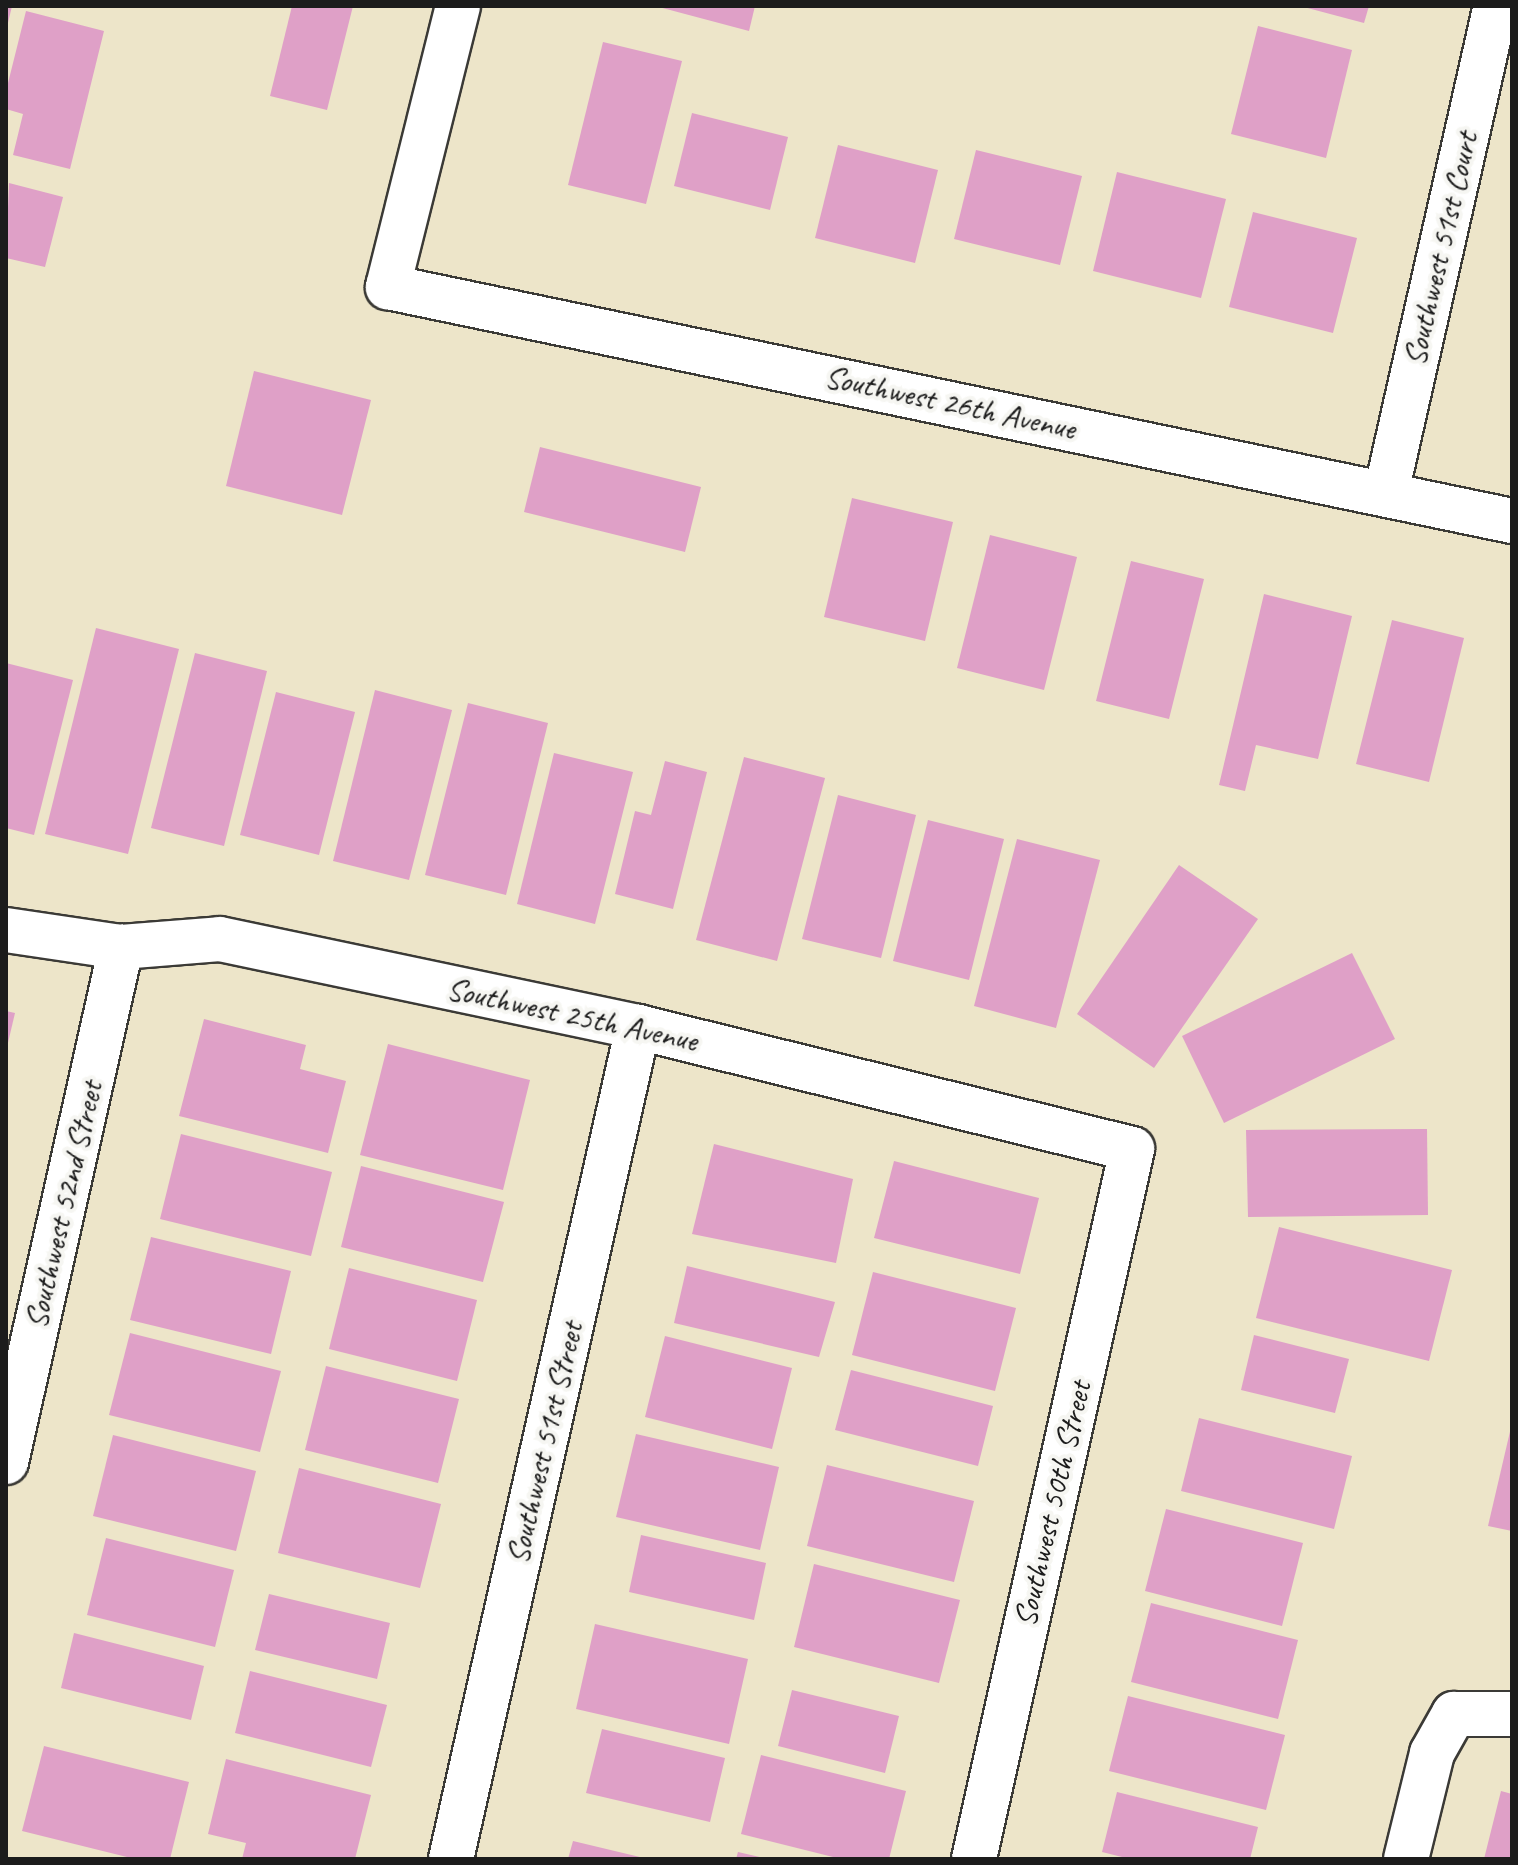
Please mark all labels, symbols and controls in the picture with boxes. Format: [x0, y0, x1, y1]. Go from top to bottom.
street label: Southwest 51st Court [1396, 129, 1486, 369]
street label: Southwest 26th Avenue [821, 358, 1079, 448]
street label: Southwest 25th Avenue [443, 970, 701, 1060]
street label: Southwest 52nd Street [17, 1077, 111, 1333]
street label: Southwest 51st Street [498, 1318, 592, 1568]
street label: Southwest 50th Street [1006, 1377, 1100, 1631]

